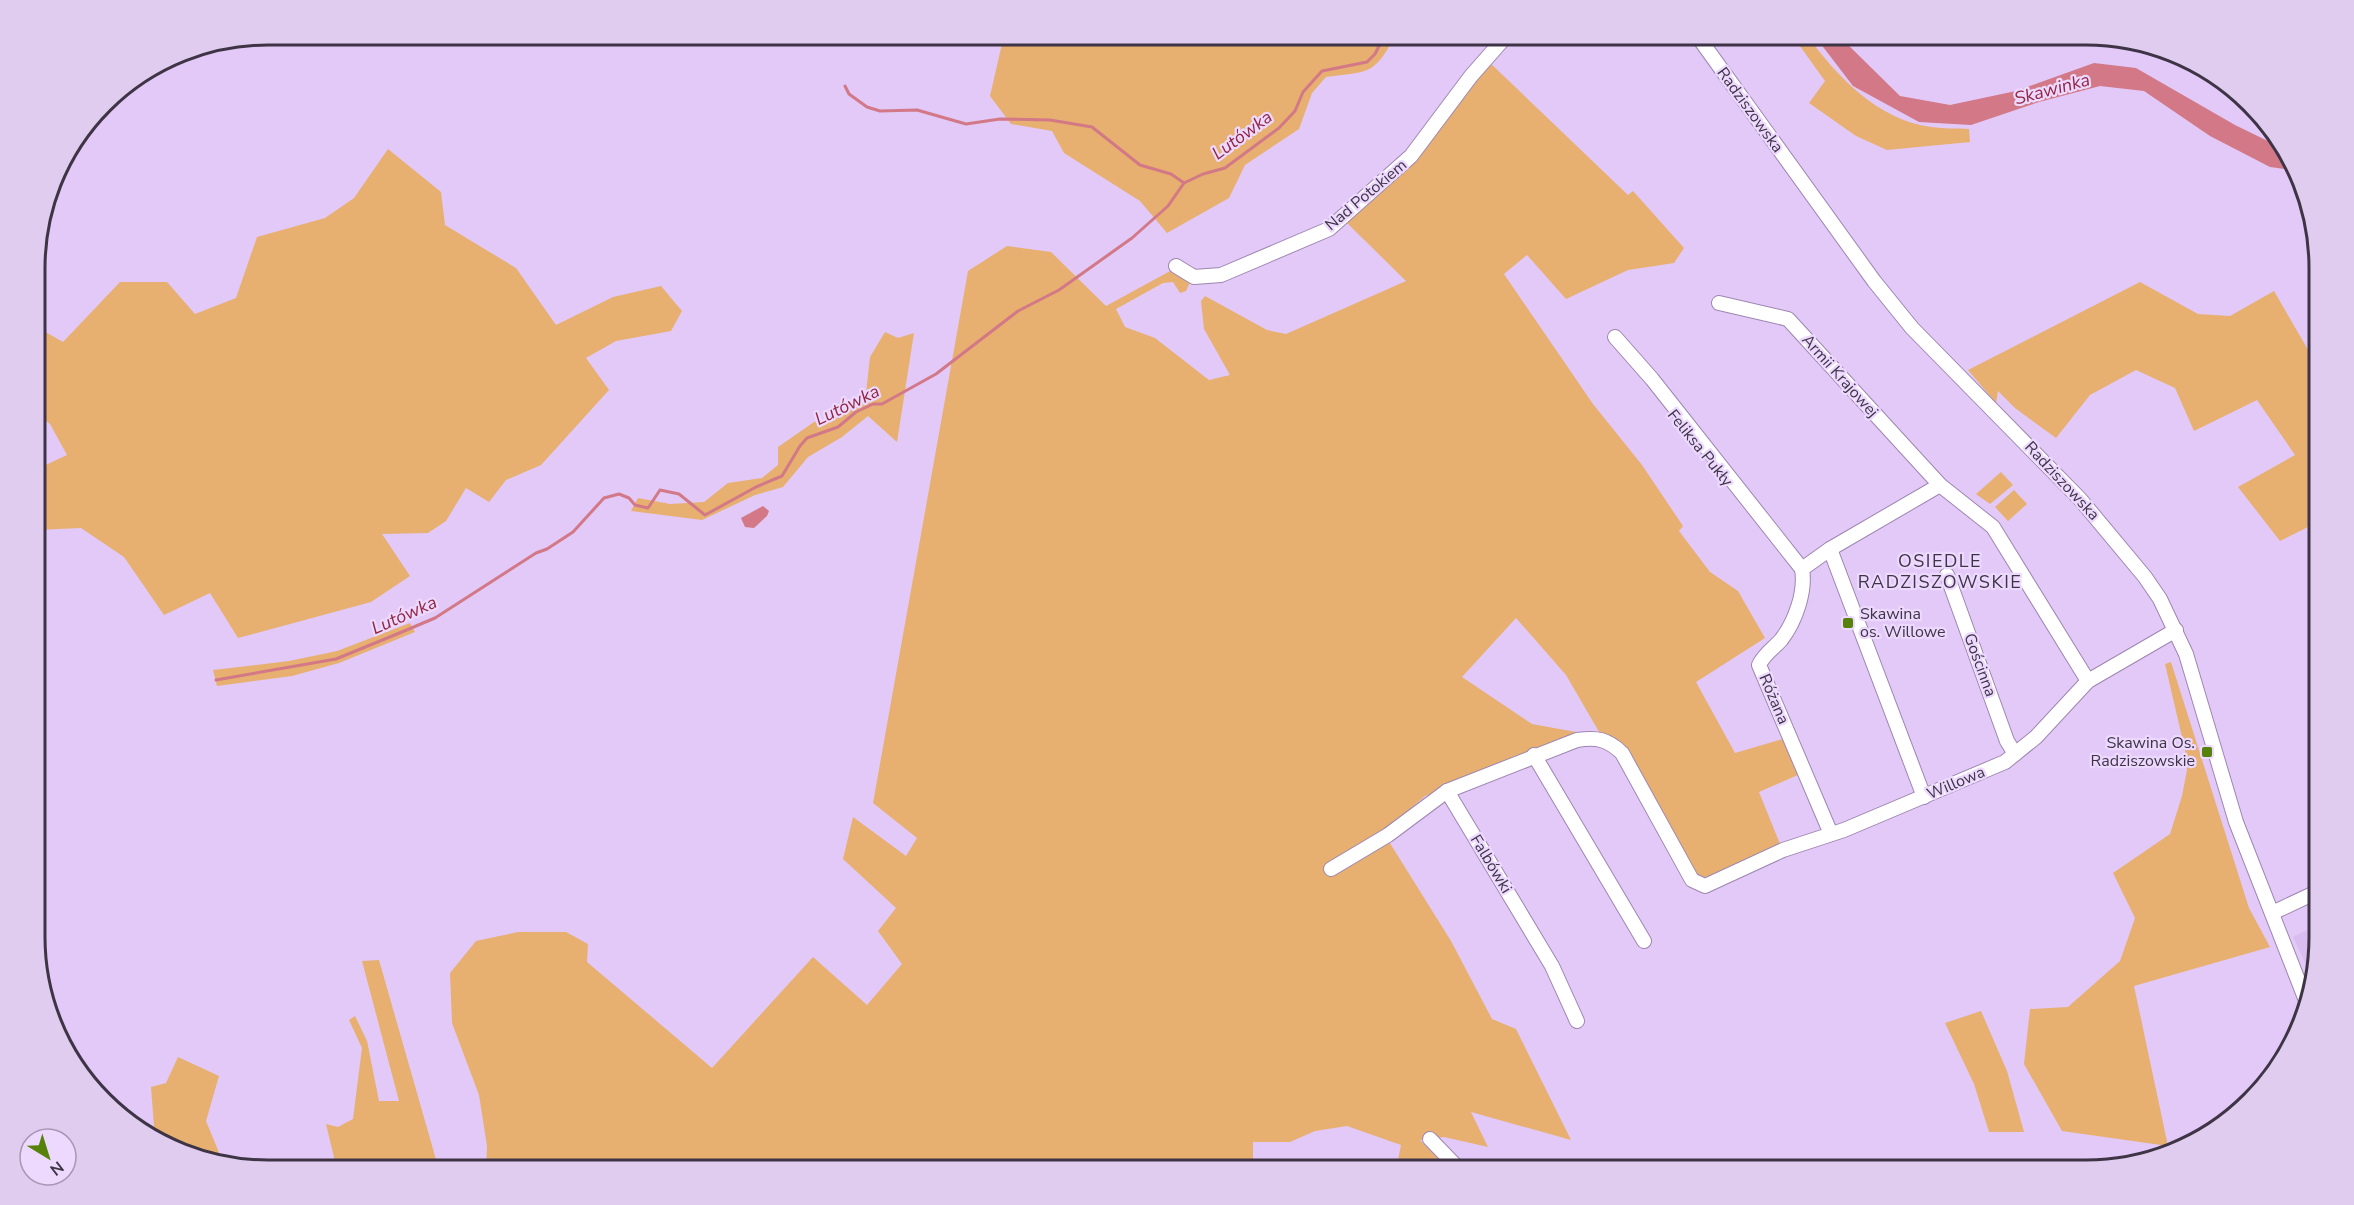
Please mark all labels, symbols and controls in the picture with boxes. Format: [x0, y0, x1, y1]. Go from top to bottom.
street label: Radziszowska [1712, 63, 1788, 157]
water label: Skawinka [2012, 67, 2092, 111]
water label: Lutówka [1207, 105, 1277, 165]
street label: Nad Potokiem [1320, 154, 1412, 236]
street label: Armii Krajowej [1797, 330, 1883, 422]
water label: Lutówka [811, 379, 883, 431]
street label: Feliksa Pukły [1662, 405, 1738, 492]
street label: Radziszowska [2020, 437, 2104, 525]
district label: OSIEDLE RADZISZOWSKIE [1858, 549, 2022, 594]
water label: Lutówka [367, 590, 441, 640]
place label: Skawina os. Willowe [1860, 603, 1946, 643]
marker: Skawina os. Willowe [1841, 616, 1855, 630]
street label: Gościnna [1958, 630, 2002, 700]
street label: Różana [1754, 670, 1794, 728]
place label: Skawina Os. Radziszowskie [2091, 732, 2195, 772]
marker: Skawina Os. Radziszowskie [2200, 745, 2214, 759]
street label: Willowa [1923, 761, 1989, 805]
street label: Falbówki [1465, 830, 1517, 898]
north arrow [18, 1127, 78, 1187]
text: N [45, 1156, 68, 1180]

